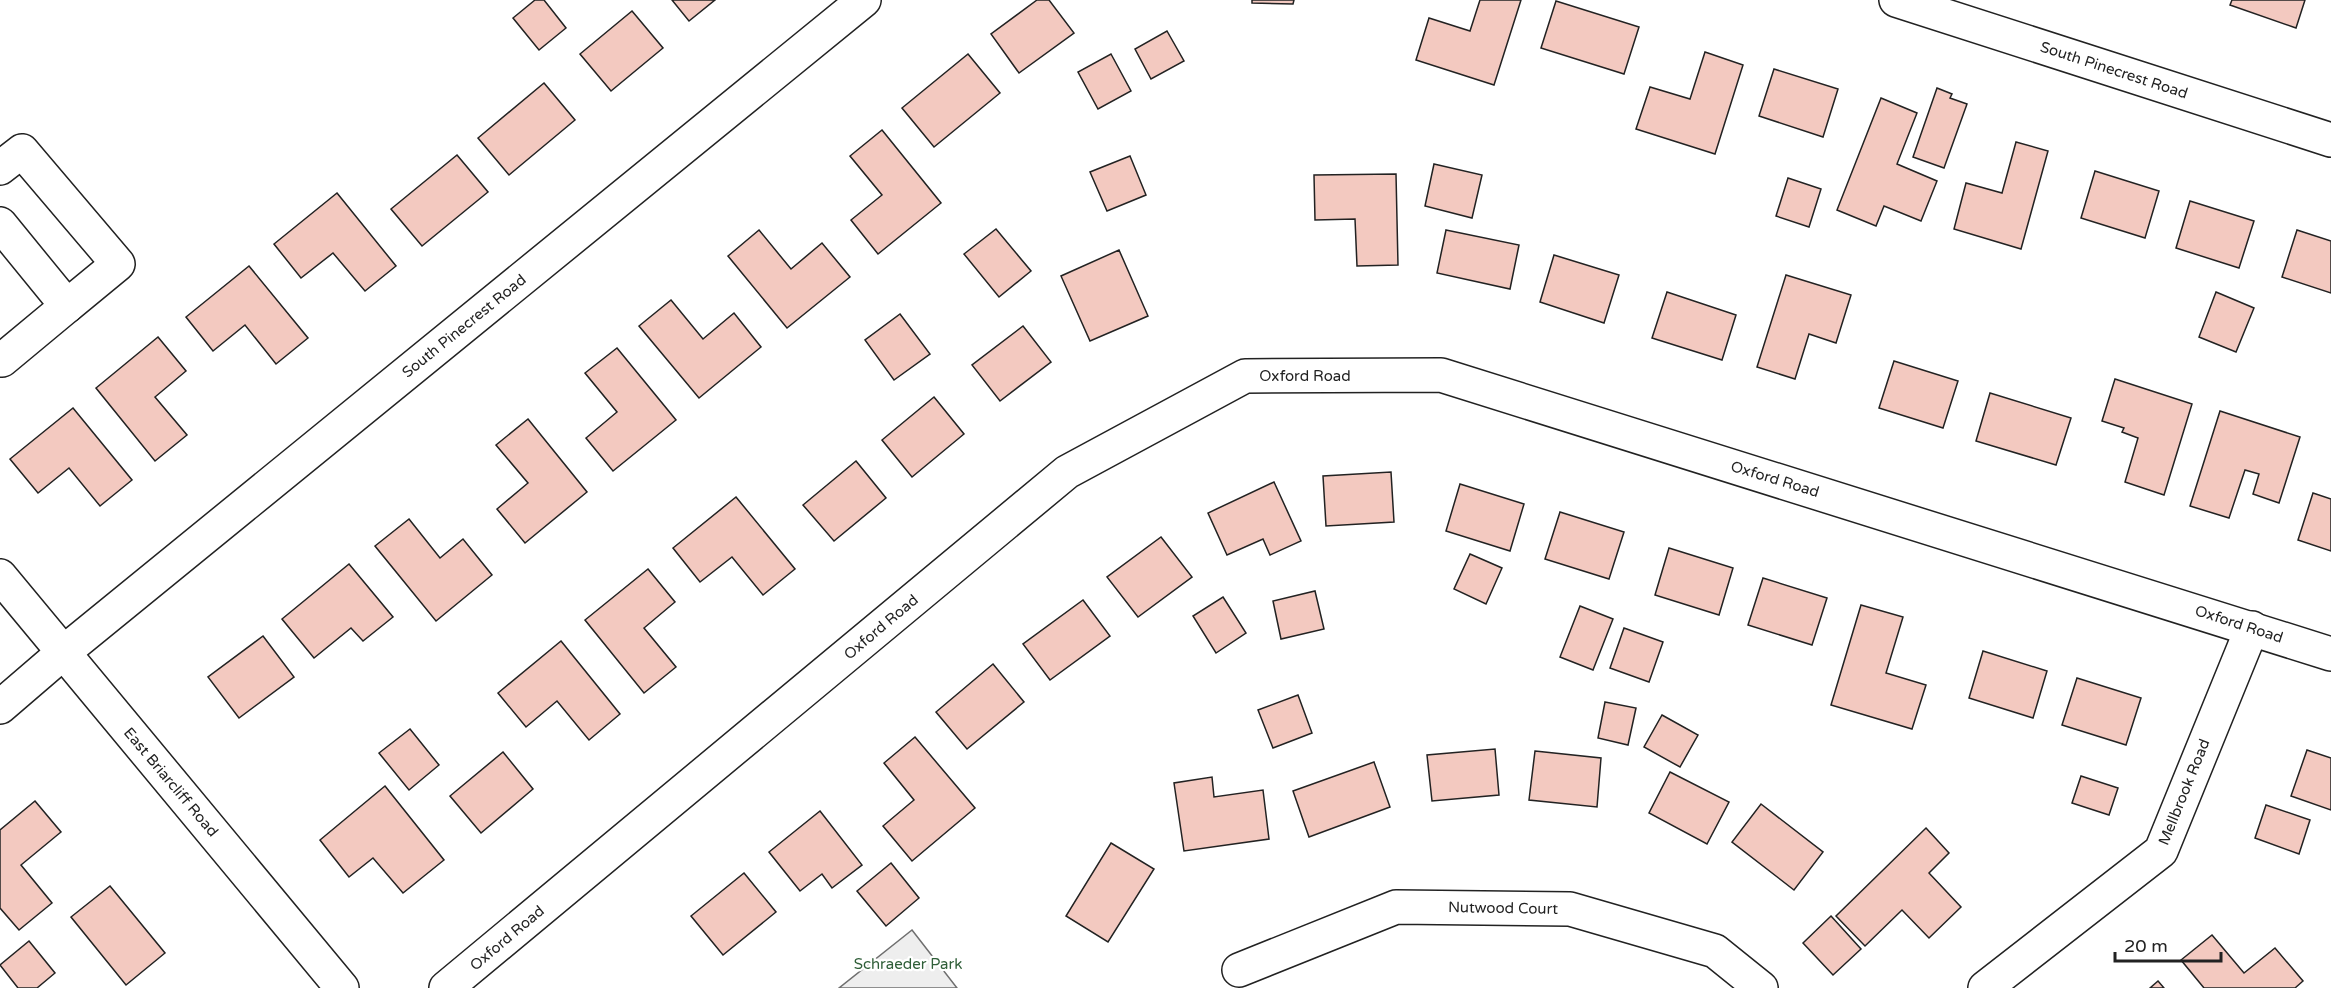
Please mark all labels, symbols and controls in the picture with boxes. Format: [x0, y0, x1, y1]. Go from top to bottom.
street label: South Pinecrest Road [2038, 38, 2190, 102]
street label: South Pinecrest Road [398, 271, 530, 381]
street label: Oxford Road [1259, 367, 1351, 385]
street label: Oxford Road [1729, 457, 1821, 501]
street label: Oxford Road [840, 591, 922, 663]
street label: Oxford Road [2193, 601, 2285, 647]
street label: East Briarcliff Road [120, 724, 222, 840]
street label: Mellbrook Road [2154, 736, 2214, 848]
street label: Nutwood Court [1448, 898, 1558, 918]
street label: Oxford Road [466, 902, 548, 974]
scale bar [2115, 925, 2222, 963]
text: 20 m [2124, 935, 2168, 957]
park label: Schraeder Park [854, 955, 962, 973]

